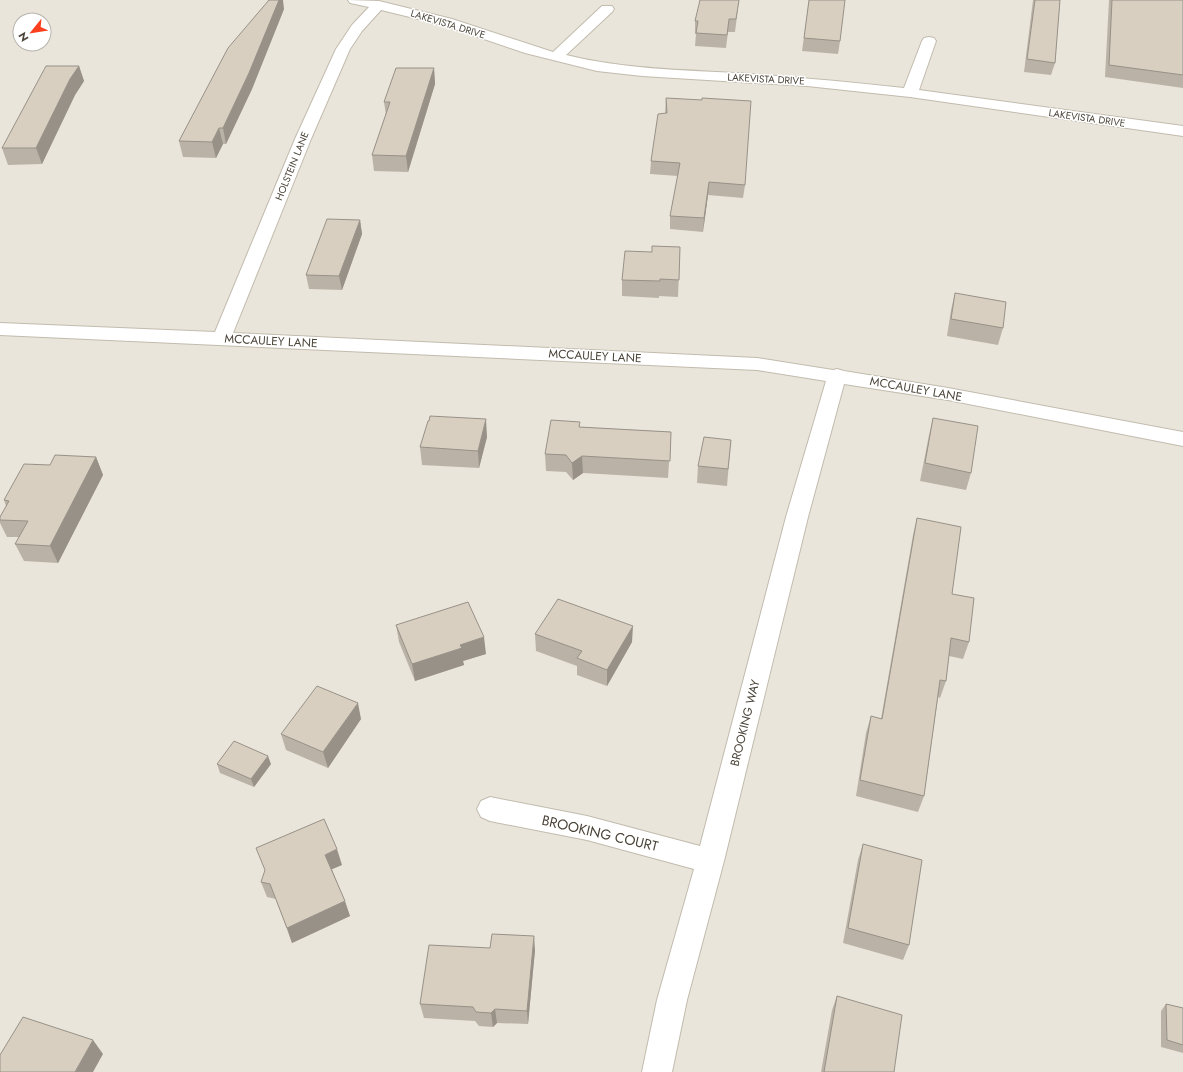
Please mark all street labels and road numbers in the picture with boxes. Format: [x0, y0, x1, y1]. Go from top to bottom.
street label: LAKEVISTA DRIVE [409, 6, 487, 42]
street label: LAKEVISTA DRIVE [727, 69, 805, 89]
street label: LAKEVISTA DRIVE [1048, 105, 1126, 131]
street label: HOLSTEIN LANE [271, 129, 313, 203]
street label: MCCAULEY LANE [224, 330, 318, 352]
street label: MCCAULEY LANE [548, 345, 642, 367]
street label: MCCAULEY LANE [868, 372, 964, 406]
street label: BROOKING WAY [726, 677, 765, 768]
street label: BROOKING COURT [540, 810, 661, 856]

